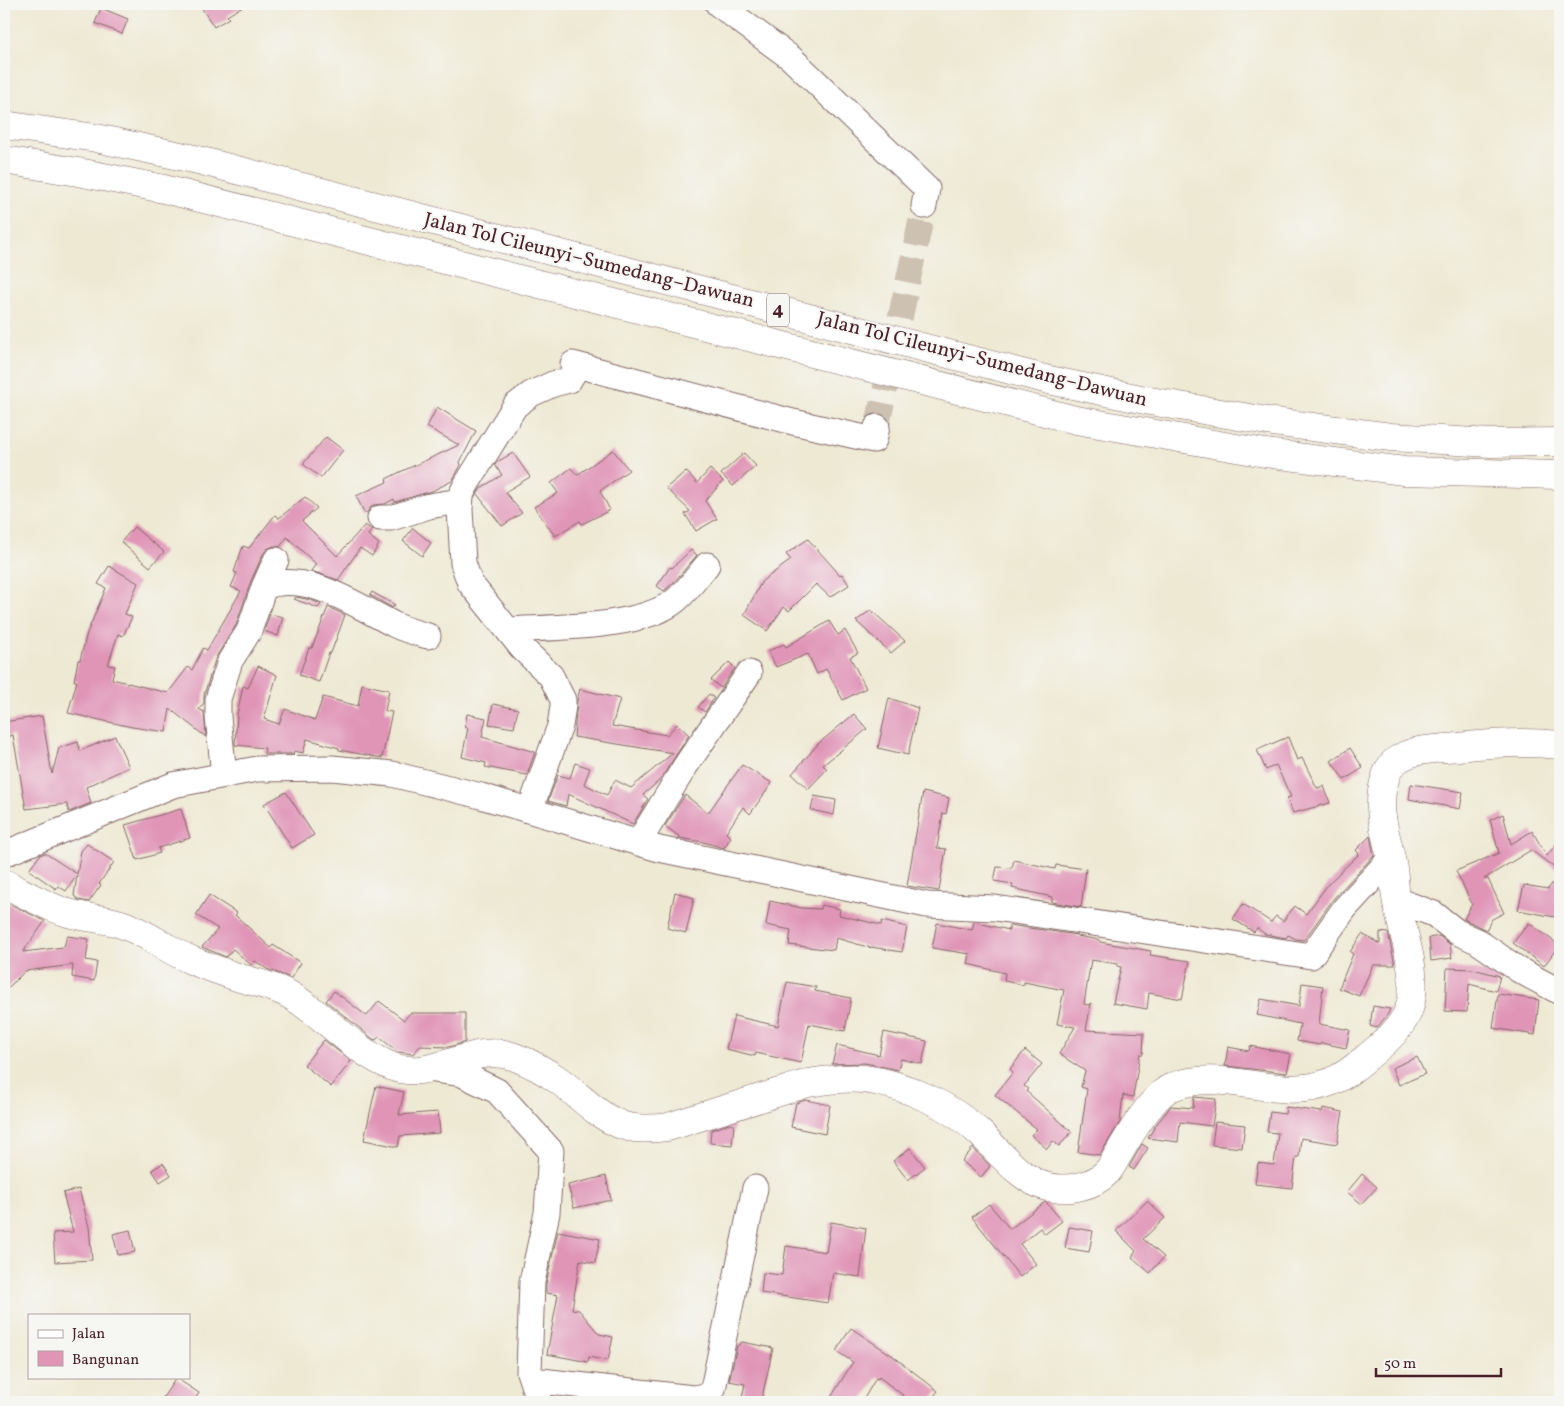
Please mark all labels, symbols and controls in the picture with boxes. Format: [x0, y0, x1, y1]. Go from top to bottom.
street label: Jalan Tol Cileunyi–Sumedang–Dawuan [421, 206, 757, 316]
road number: 4 [767, 294, 789, 326]
street label: Jalan Tol Cileunyi–Sumedang–Dawuan [814, 305, 1150, 415]
legend [28, 1314, 190, 1378]
text: Jalan [72, 1324, 105, 1345]
scale bar [1376, 1346, 1502, 1378]
text: Bangunan [72, 1350, 139, 1371]
text: 50 m [1384, 1354, 1416, 1375]

